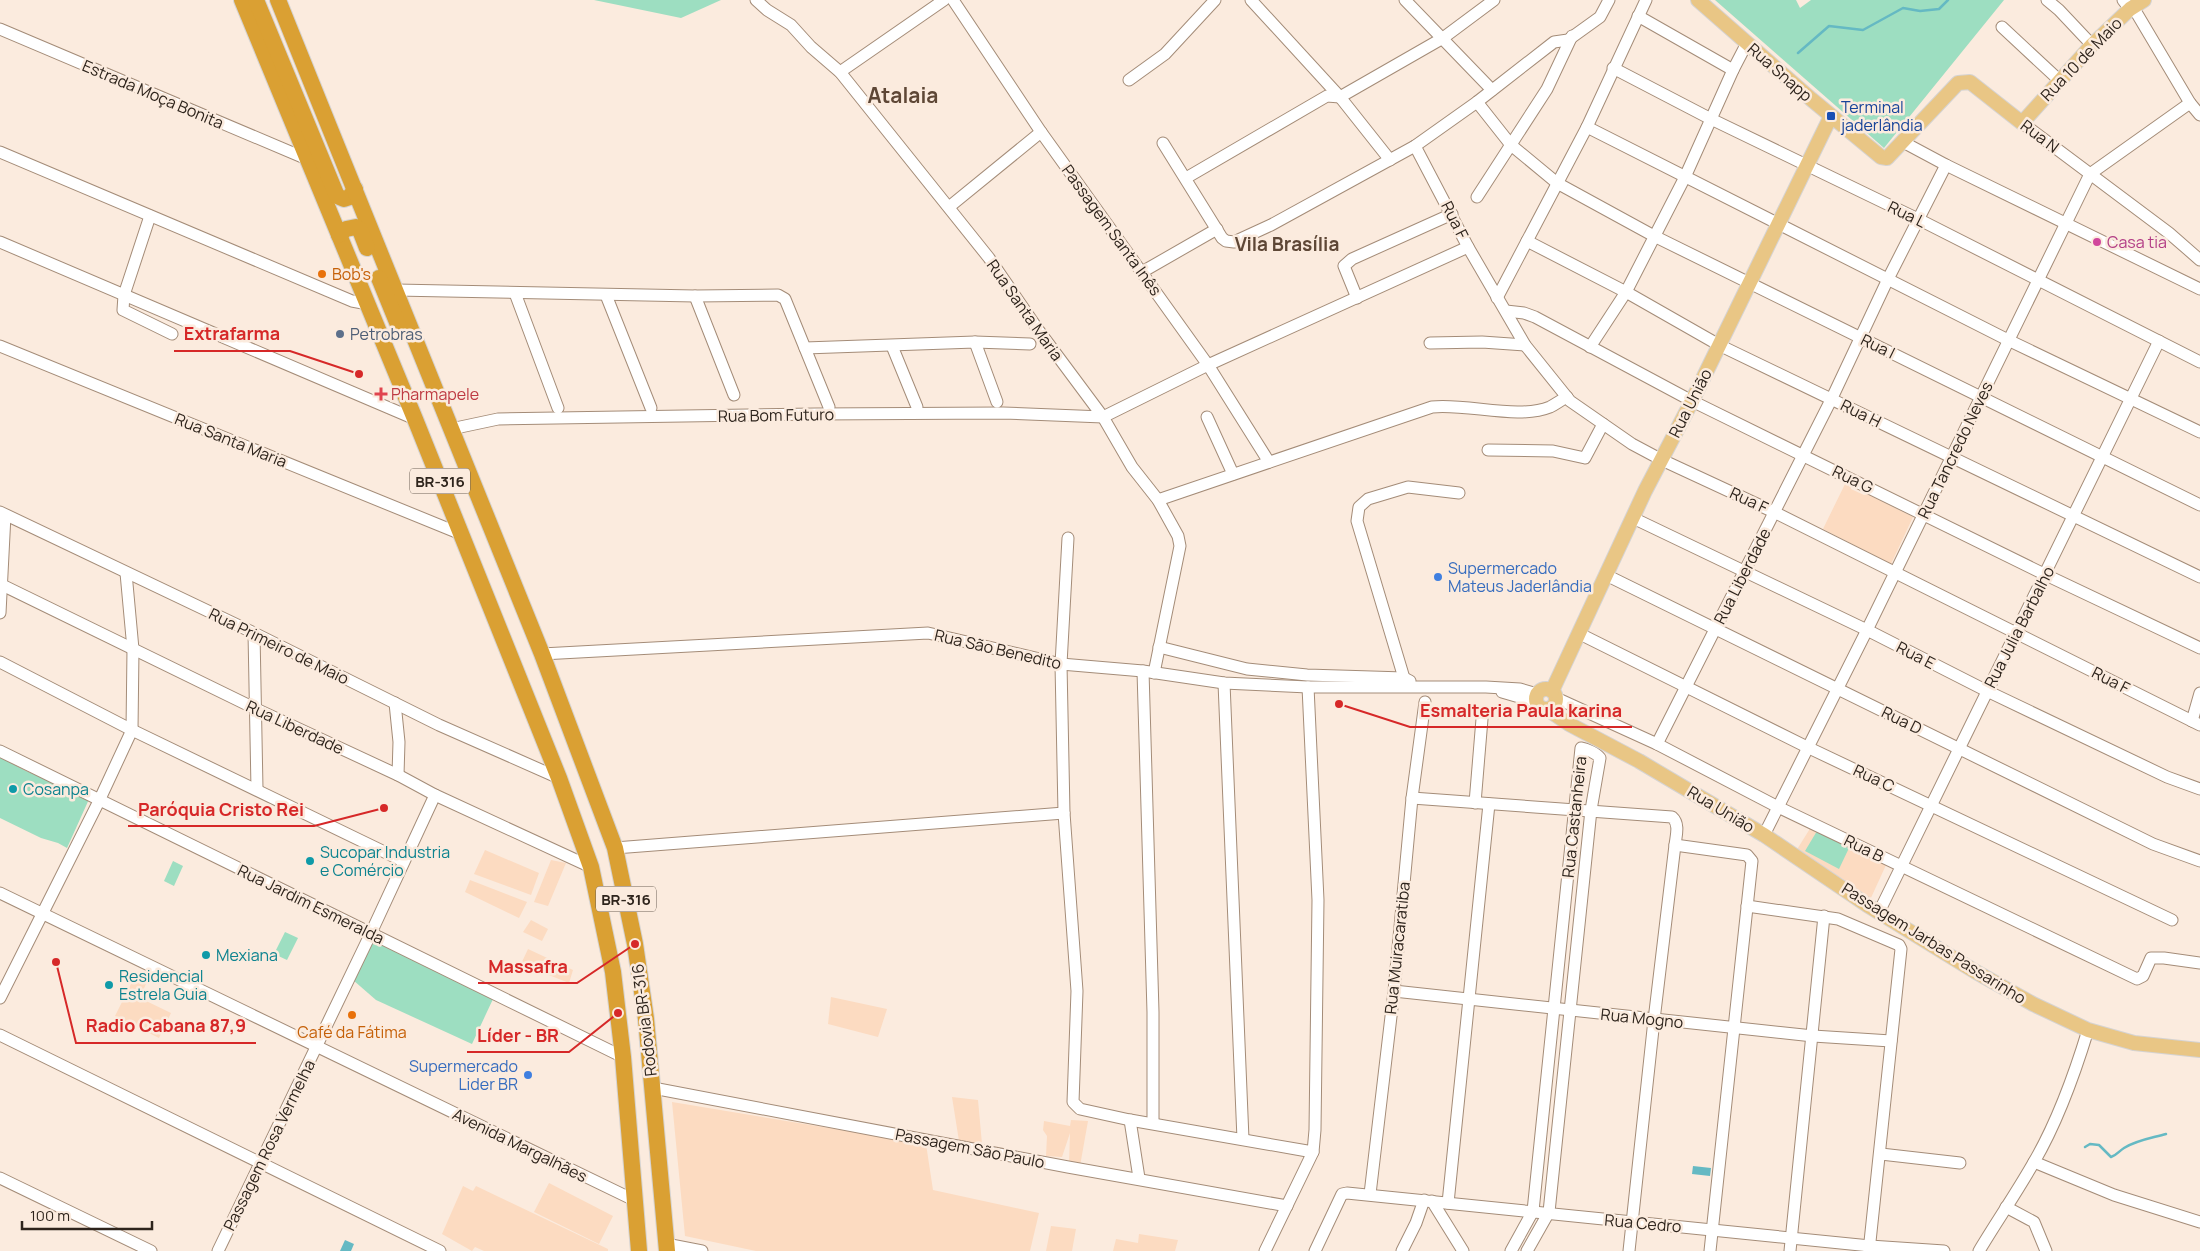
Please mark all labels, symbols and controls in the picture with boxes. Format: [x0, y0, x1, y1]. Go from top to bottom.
street label: Rua 10 de Maio [2035, 12, 2127, 106]
street label: Rua Snapp [1743, 38, 1817, 106]
street label: Estrada Moça Bonita [79, 54, 227, 134]
district label: Atalaia [868, 81, 938, 109]
place label: Terminal jaderlândia [1840, 96, 1923, 136]
marker: Terminal jaderlândia [1825, 110, 1837, 122]
street label: Rua N [2016, 114, 2064, 158]
street label: Passagem Santa Inês [1057, 160, 1167, 300]
street label: Rua L [1884, 195, 1930, 233]
street label: Rua F [1436, 197, 1474, 243]
district label: Vila Brasília [1235, 231, 1339, 257]
place label: Casa tia [2107, 231, 2167, 253]
marker: Casa tia [2091, 236, 2103, 248]
street label: Rua Santa Maria [982, 255, 1068, 365]
place label: Bob's [332, 263, 371, 285]
marker: Bob's [316, 268, 328, 280]
callout: Extrafarma [174, 318, 290, 351]
text: Extrafarma [184, 321, 280, 345]
place label: Petrobras [350, 323, 423, 345]
marker: Petrobras [334, 328, 346, 340]
street label: Rua I [1857, 328, 1899, 364]
street label: Rua União [1663, 365, 1717, 441]
street label: Rua Tancredo Neves [1912, 378, 1998, 522]
place label: Pharmapele [391, 383, 479, 405]
marker: Pharmapele [375, 388, 387, 400]
street label: Rua H [1837, 394, 1885, 432]
street label: Rua Bom Futuro [718, 403, 834, 427]
street label: Rua Santa Maria [172, 407, 290, 473]
street label: Rua G [1829, 460, 1877, 498]
road number: BR-316 [410, 468, 470, 494]
street label: Rua F [1726, 482, 1772, 518]
street label: Rua Liberdade [1708, 524, 1776, 628]
place label: Supermercado Mateus Jaderlândia [1448, 557, 1592, 597]
street label: Rua Julia Barbalho [1979, 562, 2059, 692]
marker: Supermercado Mateus Jaderlândia [1432, 571, 1444, 583]
street label: Rua Primeiro de Maio [205, 603, 353, 689]
street label: Rua São Benedito [932, 624, 1064, 674]
street label: Rua E [1893, 636, 1939, 674]
street label: Rua F [2088, 661, 2134, 699]
callout: Esmalteria Paula karina [1410, 694, 1632, 727]
street label: Rua Liberdade [243, 695, 347, 759]
text: Esmalteria Paula karina [1420, 698, 1622, 722]
street label: Rua D [1878, 701, 1926, 739]
street label: Rua Castanheira [1557, 755, 1591, 879]
street label: Rua C [1850, 759, 1898, 797]
place label: Cosanpa [23, 778, 89, 800]
street label: Rua União [1683, 780, 1759, 838]
marker: Cosanpa [7, 783, 19, 795]
callout: Paróquia Cristo Rei [128, 793, 314, 826]
text: Paróquia Cristo Rei [138, 797, 304, 821]
street label: Rua B [1841, 829, 1888, 867]
place label: Sucopar Industria e Comércio [320, 841, 450, 881]
marker: Sucopar Industria e Comércio [304, 855, 316, 867]
street label: Rua Jardim Esmeralda [234, 859, 388, 949]
street label: Passagem Jarbas Passarinho [1838, 877, 2030, 1009]
street label: Rua Muiracaratiba [1379, 881, 1415, 1015]
road number: BR-316 [596, 886, 656, 912]
place label: Mexiana [216, 944, 278, 966]
marker: Mexiana [200, 949, 212, 961]
callout: Massafra [478, 950, 577, 983]
text: Massafra [488, 954, 568, 978]
street label: Rodovia BR-316 [626, 963, 662, 1077]
place label: Residencial Estrela Guia [119, 965, 207, 1005]
marker: Residencial Estrela Guia [103, 979, 115, 991]
street label: Rua Mogno [1600, 1003, 1684, 1033]
marker: Café da Fátima [346, 1009, 358, 1021]
callout: Radio Cabana 87,9 [76, 1010, 256, 1043]
text: Radio Cabana 87,9 [86, 1013, 246, 1037]
callout: Líder - BR [467, 1019, 569, 1052]
place label: Café da Fátima [297, 1021, 407, 1043]
text: Líder - BR [477, 1023, 559, 1047]
place label: Supermercado Lider BR [409, 1055, 518, 1095]
street label: Passagem Rosa Vermelha [218, 1056, 320, 1234]
marker: Supermercado Lider BR [522, 1069, 534, 1081]
street label: Avenida Margalhães [449, 1103, 591, 1187]
street label: Passagem São Paulo [894, 1123, 1046, 1173]
scale bar [22, 1198, 152, 1230]
text: 100 m [30, 1205, 70, 1226]
street label: Rua Cedro [1604, 1209, 1682, 1237]

